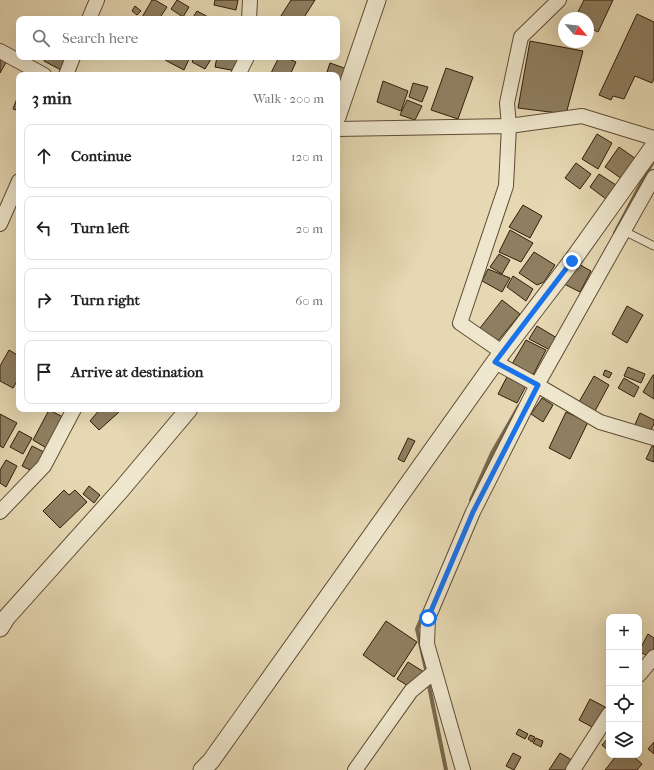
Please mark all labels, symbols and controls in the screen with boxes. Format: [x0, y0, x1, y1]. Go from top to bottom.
north arrow [558, 12, 594, 48]
search box [16, 16, 340, 60]
icon: search [30, 27, 52, 49]
text: Search here [62, 29, 138, 47]
text: 3 min [32, 88, 72, 108]
text: Walk · 200 m [253, 91, 324, 106]
icon: ahead [33, 145, 55, 167]
text: Continue [71, 147, 131, 165]
text: 120 m [291, 149, 323, 164]
icon: left [33, 217, 55, 239]
text: Turn left [71, 219, 129, 237]
text: 20 m [296, 221, 323, 236]
route end [563, 252, 581, 270]
icon: right [33, 289, 55, 311]
text: Turn right [71, 291, 140, 309]
text: 60 m [295, 293, 323, 308]
icon: arrive [33, 361, 55, 383]
text: Arrive at destination [71, 363, 203, 381]
route start [419, 609, 437, 627]
map controls [606, 614, 642, 758]
button: + [606, 614, 642, 650]
button: − [606, 650, 642, 686]
button: locate [606, 686, 642, 722]
button: layers [606, 722, 642, 758]

